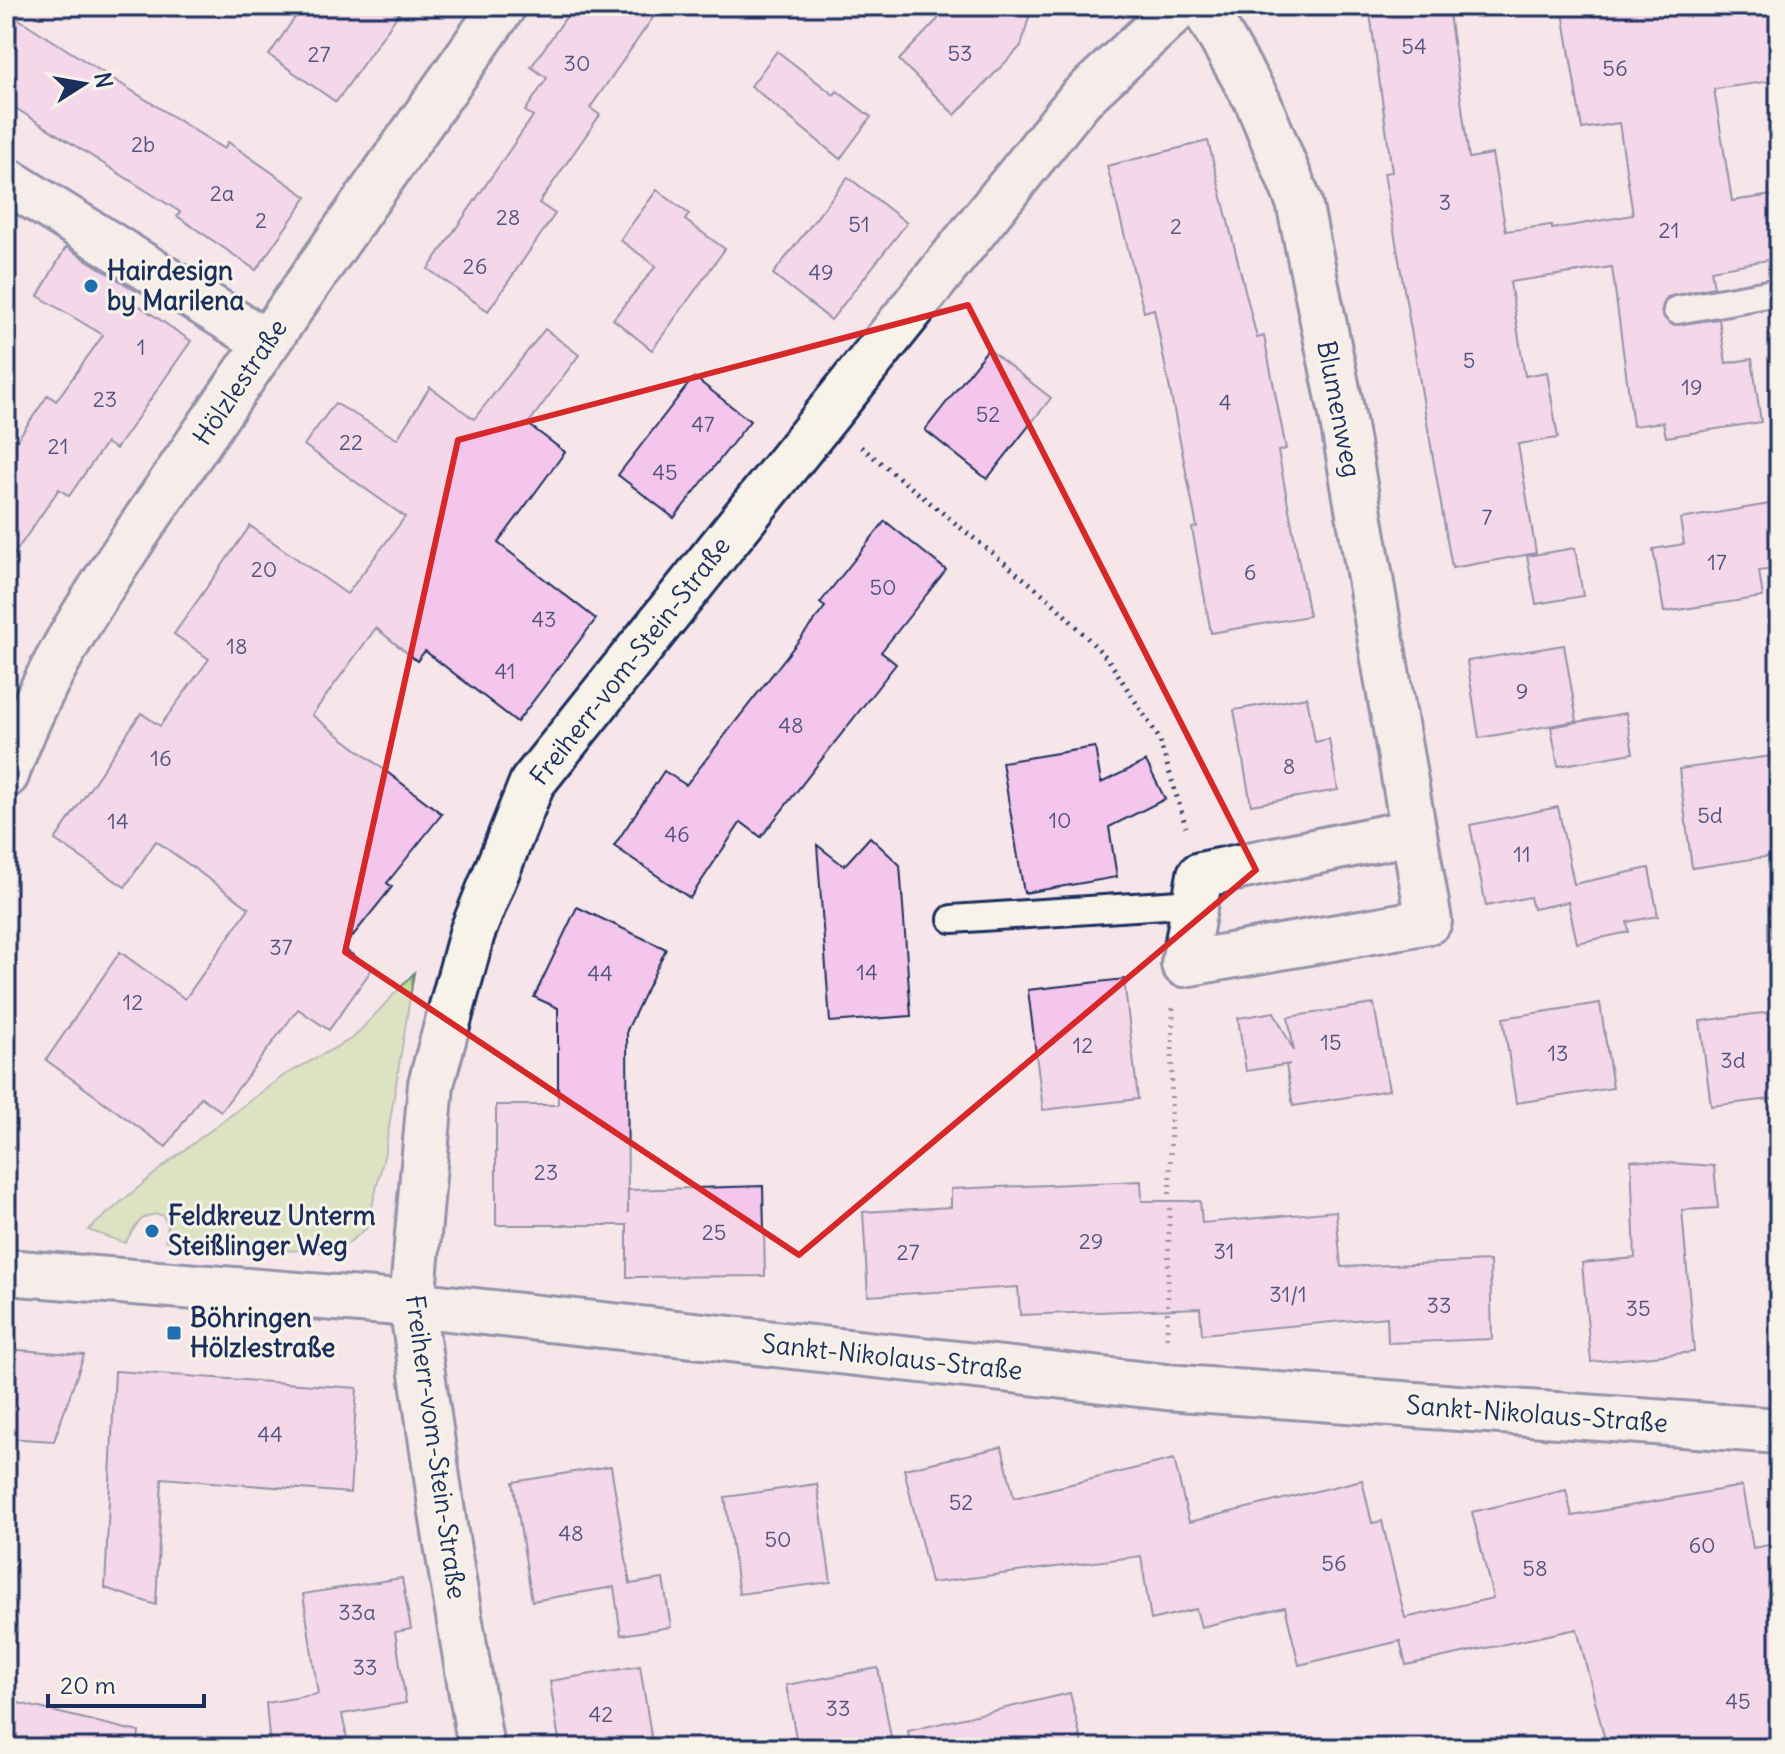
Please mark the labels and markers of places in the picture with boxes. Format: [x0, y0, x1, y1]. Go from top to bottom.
place label: Hairdesign by Marilena [107, 254, 244, 317]
marker: Hairdesign by Marilena [82, 277, 100, 295]
place label: Feldkreuz Unterm Steißlinger Weg [168, 1199, 376, 1262]
marker: Feldkreuz Unterm Steißlinger Weg [143, 1222, 161, 1240]
place label: Böhringen Hölzlestraße [190, 1301, 335, 1364]
marker: Böhringen Hölzlestraße [165, 1324, 183, 1342]

